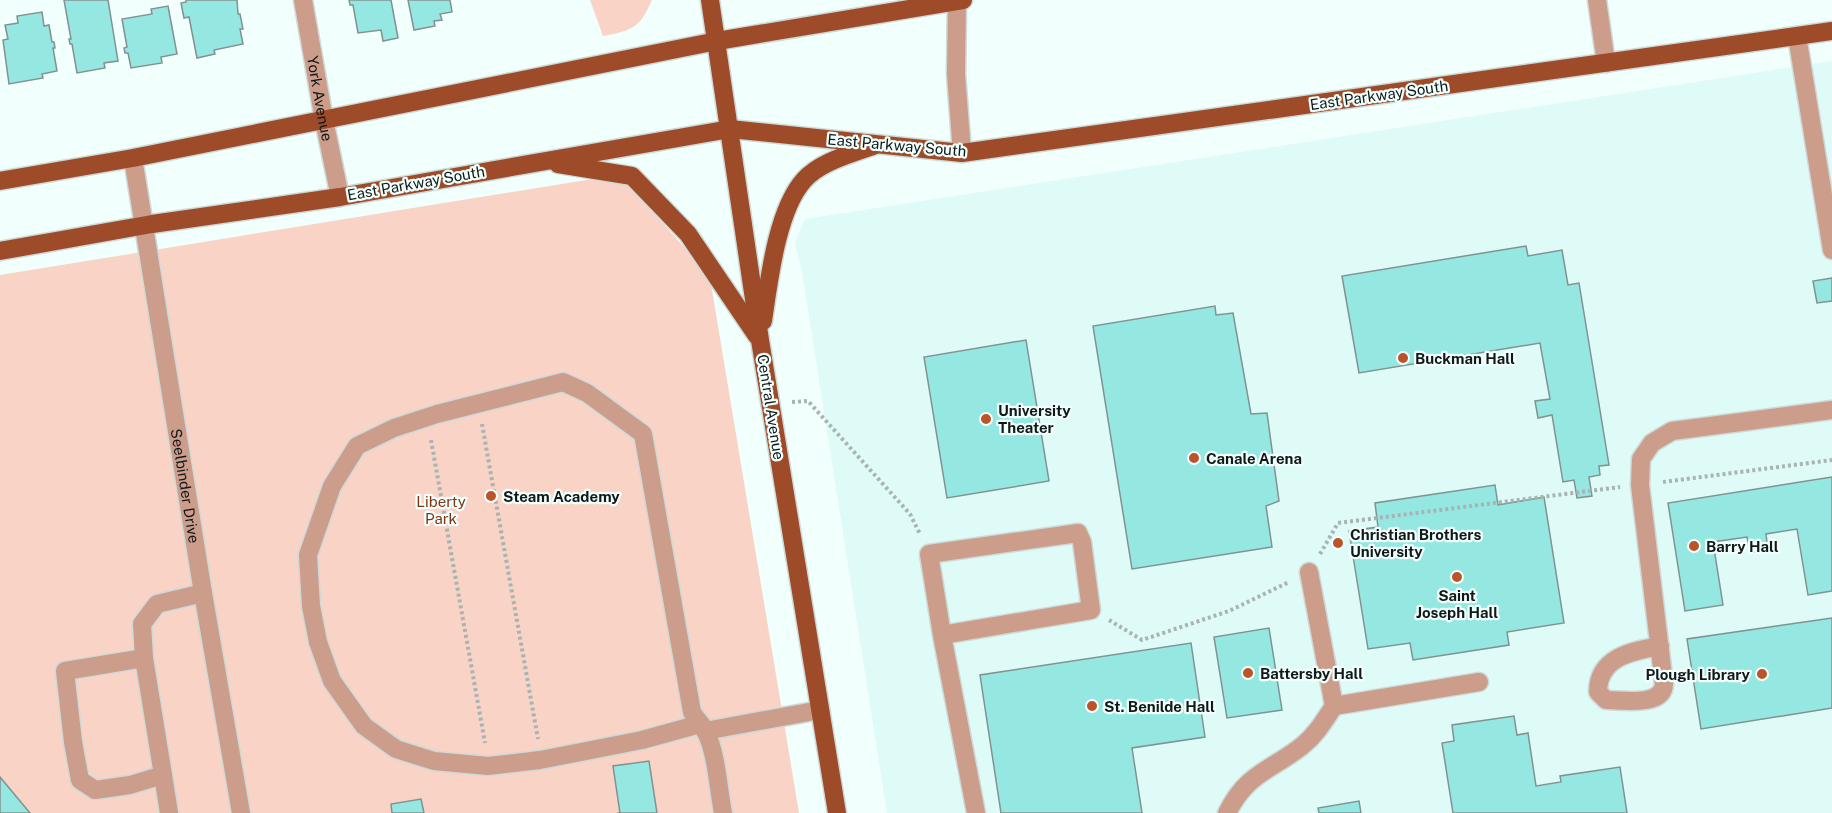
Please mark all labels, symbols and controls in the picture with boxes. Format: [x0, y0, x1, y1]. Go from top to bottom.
street label: York Avenue [304, 55, 337, 143]
street label: East Parkway South [1309, 77, 1449, 113]
street label: East Parkway South [827, 130, 967, 160]
street label: East Parkway South [346, 163, 486, 203]
place label: Buckman Hall [1415, 350, 1515, 367]
marker: Buckman Hall [1396, 351, 1410, 365]
street label: Central Avenue [754, 353, 788, 461]
place label: University Theater [998, 402, 1071, 436]
marker: University Theater [979, 412, 993, 426]
street label: Seelbinder Drive [168, 427, 203, 544]
place label: Canale Arena [1206, 450, 1302, 467]
marker: Canale Arena [1187, 451, 1201, 465]
place label: Steam Academy [503, 488, 620, 505]
marker: Steam Academy [484, 489, 498, 503]
park label: Liberty Park [416, 493, 466, 527]
place label: Christian Brothers University [1350, 526, 1481, 560]
marker: Christian Brothers University [1331, 536, 1345, 550]
place label: Barry Hall [1706, 538, 1779, 555]
marker: Barry Hall [1687, 539, 1701, 553]
marker: Saint Joseph Hall [1450, 570, 1464, 584]
place label: Saint Joseph Hall [1416, 587, 1498, 621]
place label: Battersby Hall [1260, 665, 1363, 682]
marker: Battersby Hall [1241, 666, 1255, 680]
place label: Plough Library [1645, 666, 1751, 683]
marker: Plough Library [1755, 667, 1769, 681]
place label: St. Benilde Hall [1104, 698, 1215, 715]
marker: St. Benilde Hall [1085, 699, 1099, 713]

